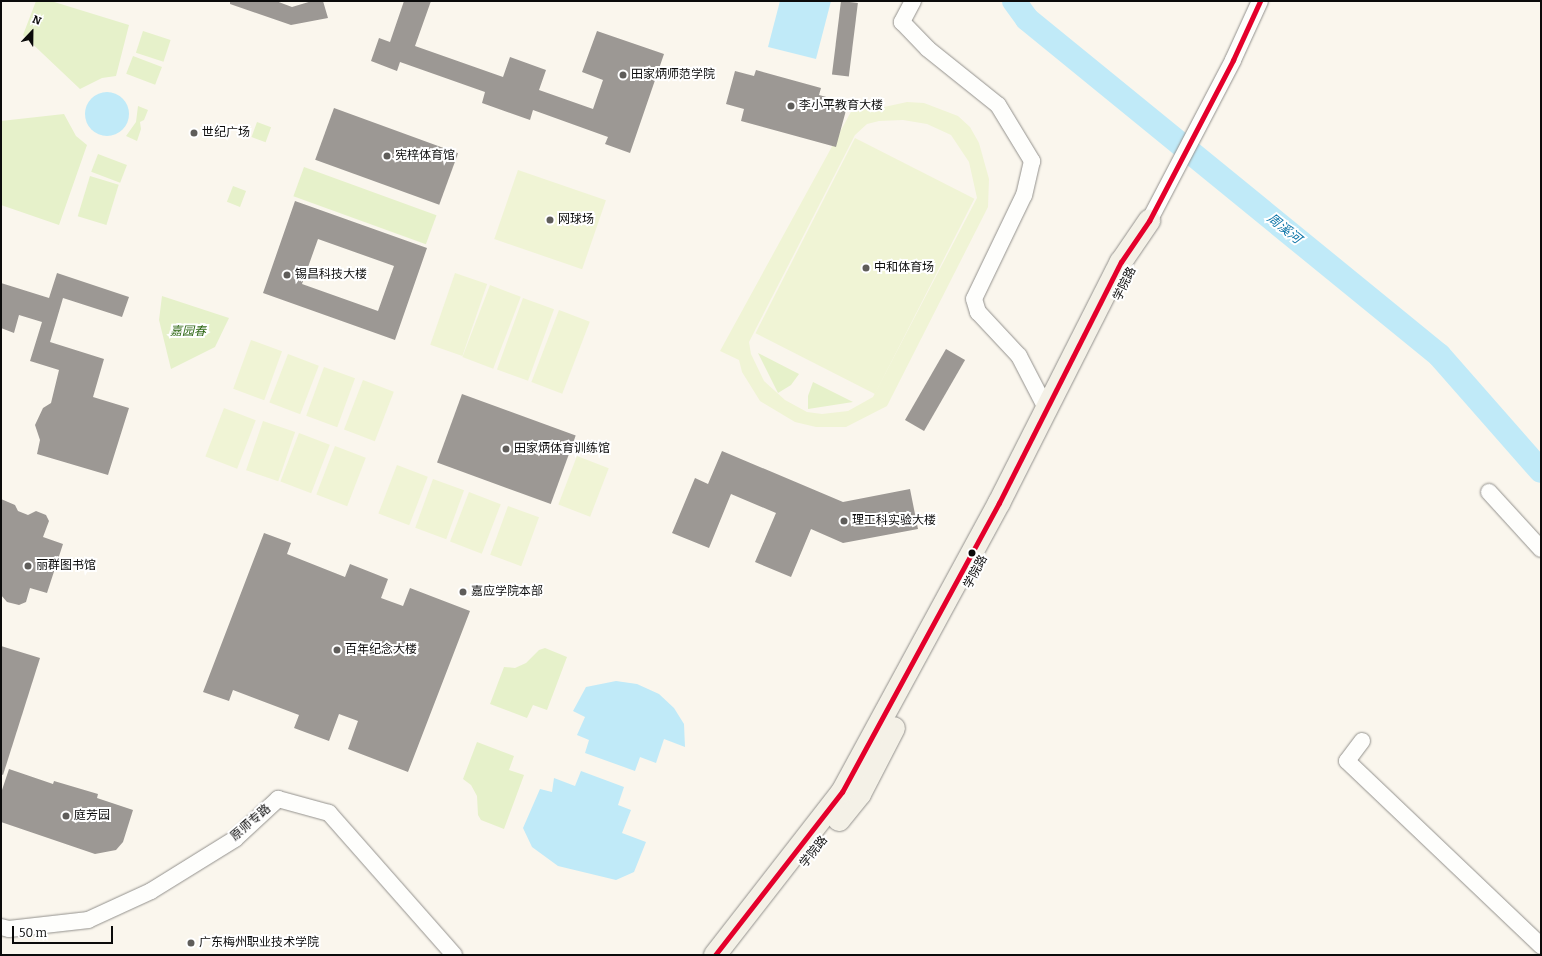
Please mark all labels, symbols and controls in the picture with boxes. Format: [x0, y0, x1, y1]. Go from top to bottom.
north arrow [12, 12, 52, 52]
text: N [30, 13, 43, 28]
place label: 田家炳师范学院 [631, 68, 715, 82]
marker: 田家炳师范学院 [618, 70, 628, 80]
place label: 李小平教育大楼 [799, 99, 883, 113]
marker: 李小平教育大楼 [786, 101, 796, 111]
place label: 世纪广场 [202, 126, 250, 140]
marker: 世纪广场 [189, 128, 199, 138]
place label: 宪梓体育馆 [395, 149, 455, 163]
marker: 宪梓体育馆 [382, 151, 392, 161]
water label: 周溪河 [1264, 211, 1304, 247]
place label: 网球场 [558, 213, 594, 227]
marker: 网球场 [545, 215, 555, 225]
place label: 中和体育场 [874, 261, 934, 275]
marker: 中和体育场 [861, 263, 871, 273]
street label: 学院路 [1111, 265, 1139, 303]
place label: 锡昌科技大楼 [295, 268, 367, 282]
marker: 锡昌科技大楼 [282, 270, 292, 280]
park label: 嘉园春 [170, 325, 206, 339]
place label: 田家炳体育训练馆 [514, 442, 610, 456]
marker: 田家炳体育训练馆 [501, 444, 511, 454]
place label: 理工科实验大楼 [852, 514, 936, 528]
marker: 理工科实验大楼 [839, 516, 849, 526]
unlabelled marker [967, 548, 977, 558]
street label: 学院路 [961, 553, 991, 591]
place label: 丽群图书馆 [36, 559, 96, 573]
marker: 丽群图书馆 [23, 561, 33, 571]
place label: 嘉应学院本部 [471, 585, 543, 599]
marker: 嘉应学院本部 [458, 587, 468, 597]
place label: 百年纪念大楼 [345, 643, 417, 657]
marker: 百年纪念大楼 [332, 645, 342, 655]
street label: 原师专路 [228, 802, 274, 844]
place label: 庭芳园 [74, 809, 110, 823]
marker: 庭芳园 [61, 811, 71, 821]
street label: 学院路 [797, 833, 831, 871]
scale bar [14, 918, 115, 944]
text: 50 m [19, 926, 47, 940]
place label: 广东梅州职业技术学院 [199, 936, 319, 950]
marker: 广东梅州职业技术学院 [186, 938, 196, 948]

